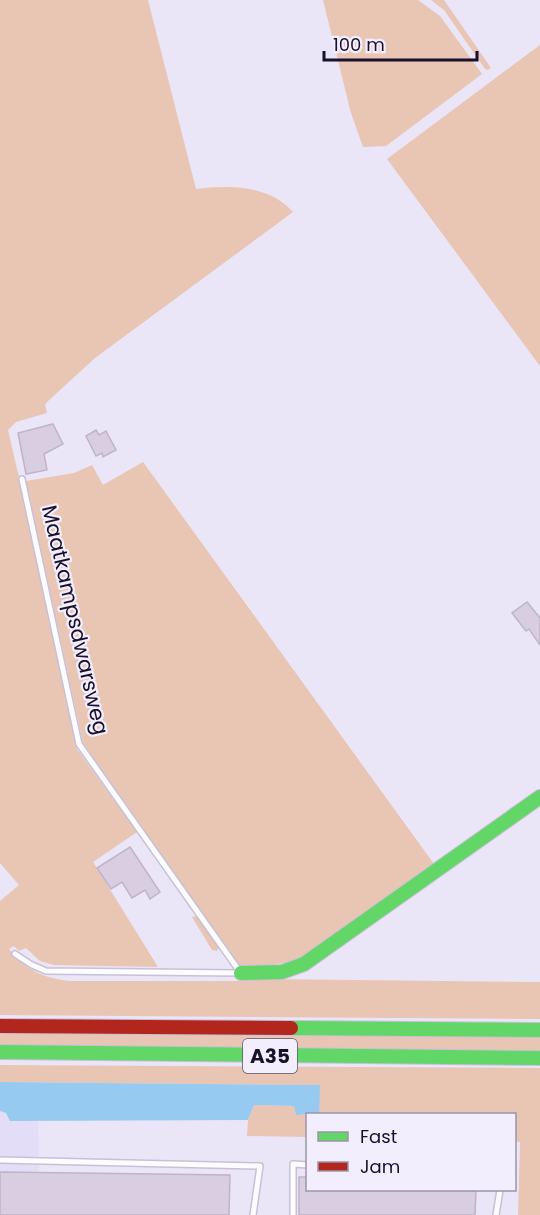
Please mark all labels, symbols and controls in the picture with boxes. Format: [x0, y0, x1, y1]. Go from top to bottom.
scale bar [324, 24, 477, 62]
text: 100 m [333, 32, 385, 57]
street label: Maatkampsdwarsweg [35, 502, 116, 738]
road number: A35 [243, 1039, 297, 1073]
legend [306, 1113, 516, 1191]
text: Fast [360, 1124, 397, 1149]
text: Jam [360, 1154, 400, 1179]

